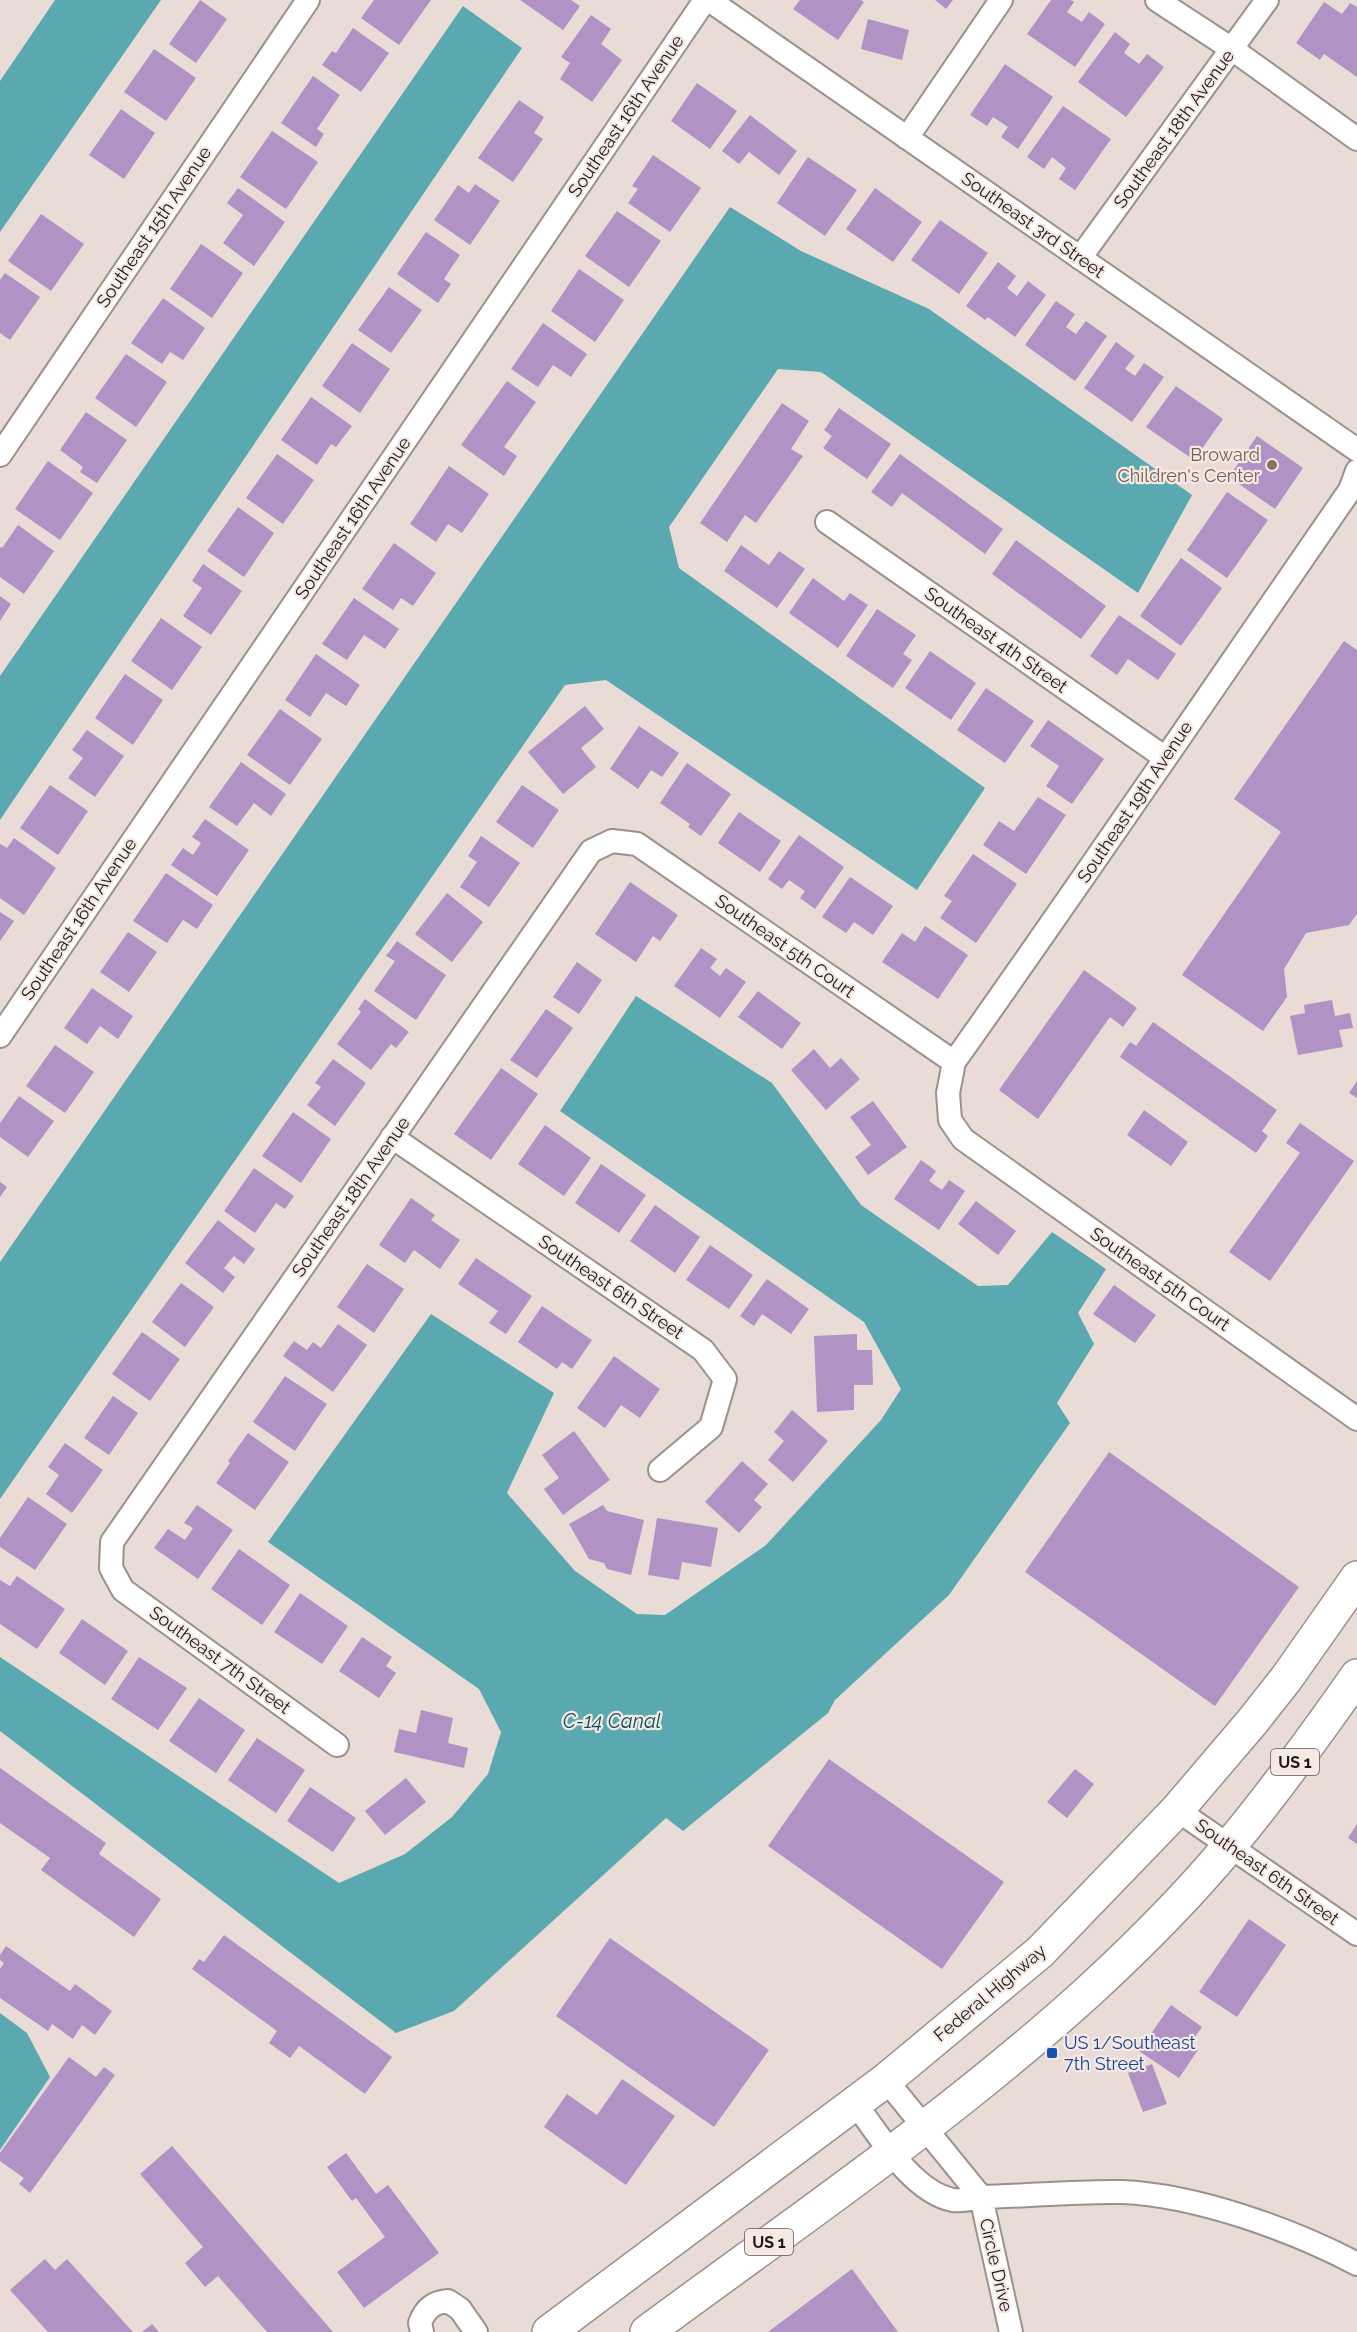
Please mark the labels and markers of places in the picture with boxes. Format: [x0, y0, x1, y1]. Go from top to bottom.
place label: Broward Children's Center [1117, 444, 1261, 486]
marker: Broward Children's Center [1265, 458, 1279, 472]
place label: US 1/Southeast 7th Street [1064, 2032, 1196, 2074]
marker: US 1/Southeast 7th Street [1045, 2046, 1059, 2060]

